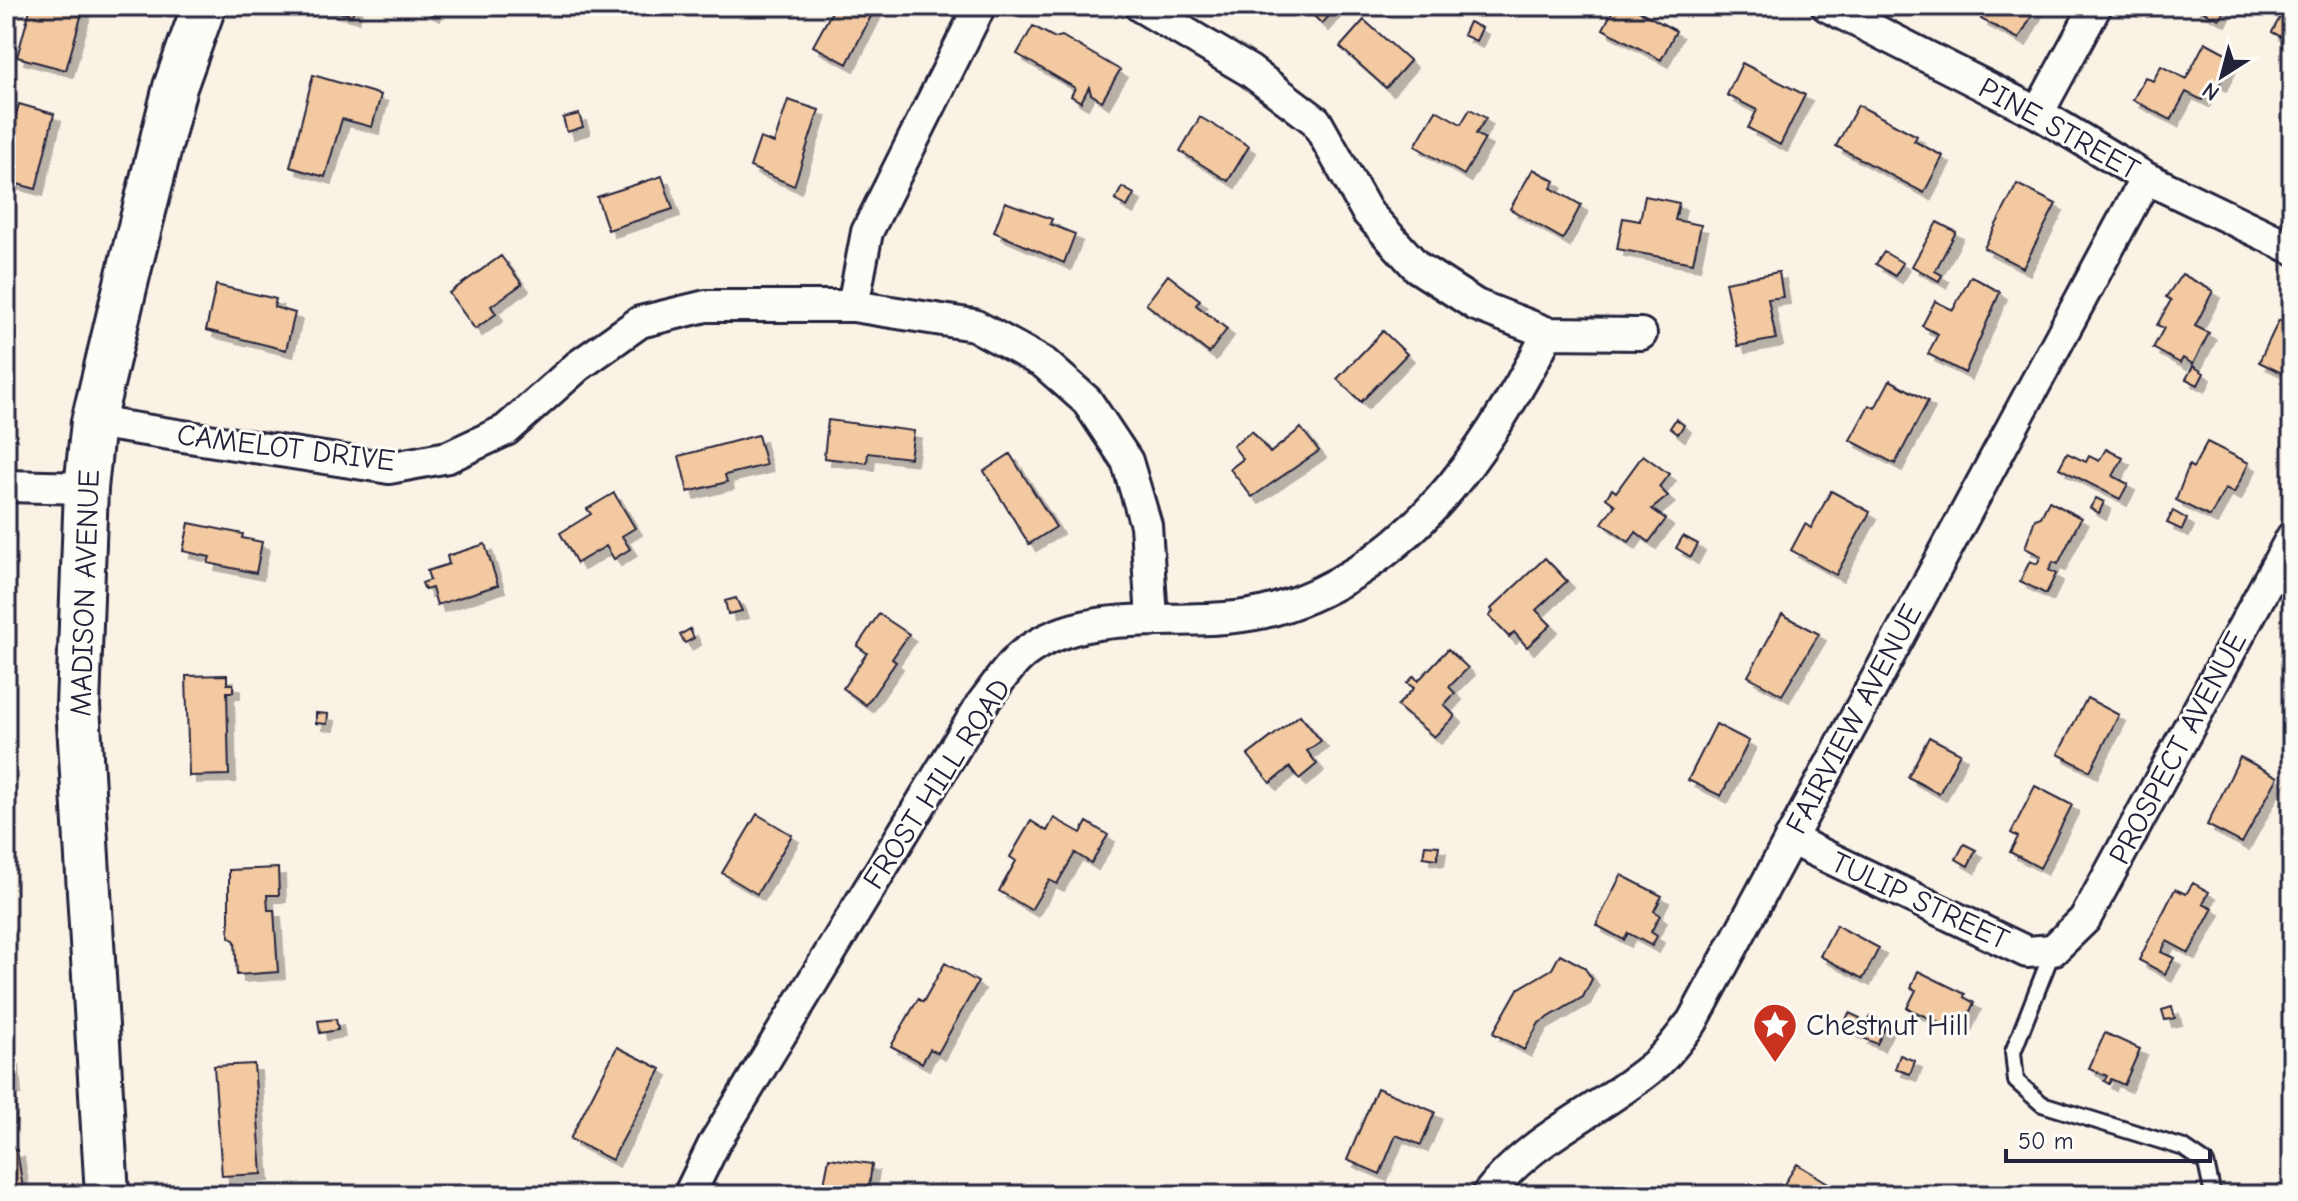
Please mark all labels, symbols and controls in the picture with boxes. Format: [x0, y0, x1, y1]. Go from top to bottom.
north arrow [2182, 36, 2262, 116]
street label: PINE STREET [1973, 70, 2146, 188]
text: N [2197, 77, 2224, 106]
street label: CAMELOT DRIVE [175, 417, 397, 479]
street label: MADISON AVENUE [63, 469, 107, 717]
street label: FAIRVIEW AVENUE [1779, 598, 1929, 840]
street label: PROSPECT AVENUE [2102, 626, 2254, 870]
street label: FROST HILL ROAD [856, 672, 1018, 896]
street label: TULIP STREET [1826, 845, 2015, 958]
place icon: Chestnut Hill [1751, 1001, 1799, 1064]
place label: Chestnut Hill [1806, 1008, 1969, 1043]
scale bar [2006, 1113, 2210, 1163]
text: 50 m [2018, 1127, 2074, 1155]

